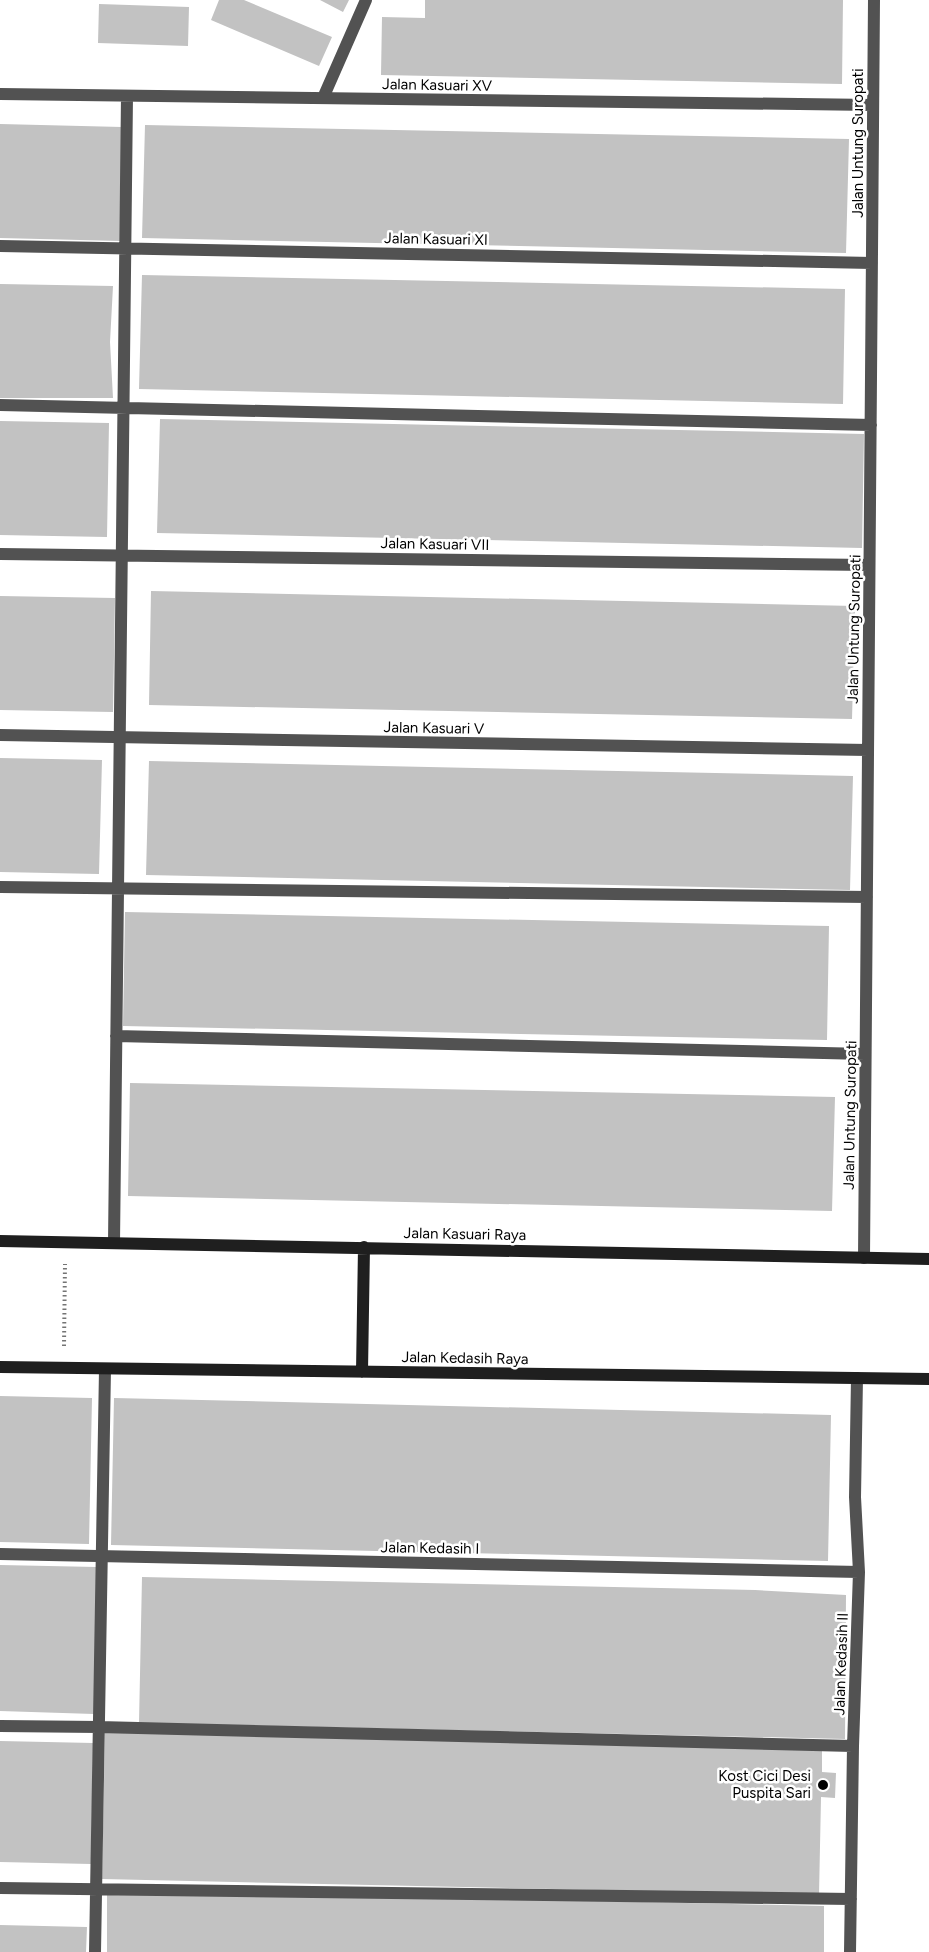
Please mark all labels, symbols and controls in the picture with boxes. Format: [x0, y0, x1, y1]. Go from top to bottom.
street label: Jalan Untung Suropati [849, 68, 867, 218]
street label: Jalan Kasuari XV [382, 75, 493, 95]
street label: Jalan Kasuari XI [384, 229, 488, 249]
street label: Jalan Kasuari VII [380, 534, 490, 554]
street label: Jalan Untung Suropati [844, 554, 864, 704]
street label: Jalan Kasuari V [383, 718, 485, 738]
street label: Jalan Untung Suropati [840, 1040, 860, 1190]
street label: Jalan Kasuari Raya [404, 1224, 526, 1244]
street label: Jalan Kedasih Raya [401, 1348, 529, 1368]
street label: Jalan Kedasih I [381, 1538, 479, 1558]
street label: Jalan Kedasih II [830, 1612, 852, 1716]
place label: Kost Cici Desi Puspita Sari [718, 1767, 811, 1802]
marker: Kost Cici Desi Puspita Sari [816, 1778, 830, 1792]

